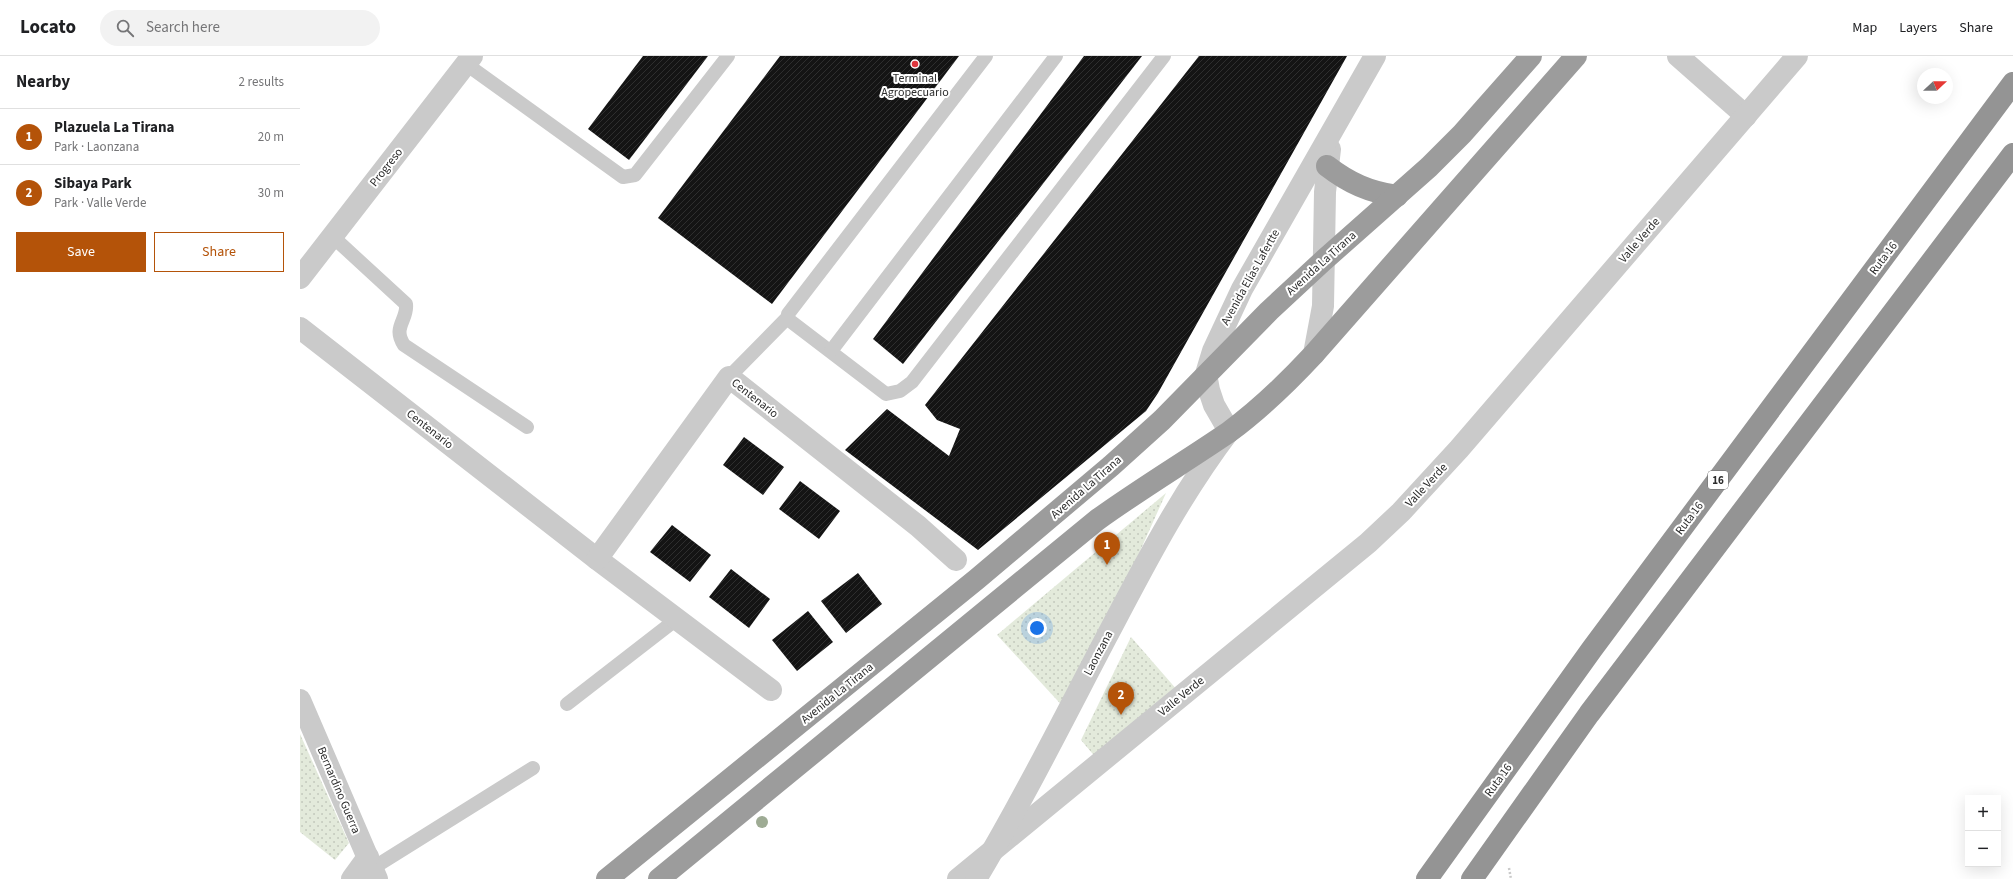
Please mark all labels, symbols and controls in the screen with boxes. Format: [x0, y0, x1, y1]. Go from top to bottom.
search box [100, 10, 380, 46]
text: Locato [20, 14, 76, 41]
icon: search [114, 17, 136, 39]
text: Search here [146, 17, 220, 38]
text: Map [1852, 18, 1877, 38]
text: Layers [1899, 18, 1937, 38]
text: Share [1959, 18, 1993, 38]
marker: Terminal Agropecuario [910, 59, 920, 69]
north arrow [1917, 68, 1953, 104]
text: Nearby [16, 70, 70, 94]
place label: Terminal Agropecuario [881, 70, 949, 101]
text: 2 results [239, 73, 284, 91]
text: Plazuela La Tirana [54, 117, 174, 138]
text: 1 [26, 128, 32, 146]
text: 20 m [258, 128, 284, 146]
text: Park · Laonzana [54, 138, 139, 156]
street label: Progreso [366, 144, 407, 190]
text: Sibaya Park [54, 173, 132, 194]
text: 2 [26, 184, 32, 202]
text: 30 m [258, 184, 284, 202]
text: Park · Valle Verde [54, 194, 146, 212]
street label: Valle Verde [1615, 214, 1664, 267]
street label: Avenida Elías Lafertte [1217, 226, 1284, 328]
street label: Avenida La Tirana [1283, 227, 1360, 299]
button: Save [16, 232, 146, 272]
button: Share [154, 232, 284, 272]
street label: Ruta 16 [1865, 238, 1901, 278]
street label: Centenario [728, 375, 782, 422]
street label: Centenario [403, 406, 457, 453]
street label: Avenida La Tirana [1047, 452, 1125, 523]
street label: Valle Verde [1401, 459, 1451, 511]
road number: 16 [1708, 471, 1728, 489]
street label: Ruta 16 [1671, 498, 1707, 538]
pin: 1 [1094, 532, 1120, 565]
your location [1027, 618, 1047, 638]
street label: Laonzana [1080, 628, 1117, 679]
street label: Avenida La Tirana [797, 659, 877, 728]
street label: Valle Verde [1155, 672, 1208, 720]
pin: 2 [1108, 682, 1134, 715]
street label: Bernardino Guerra [313, 744, 365, 836]
street label: Ruta 16 [1480, 760, 1516, 800]
map controls [1965, 795, 2001, 867]
button: + [1965, 795, 2001, 831]
button: − [1965, 831, 2001, 867]

